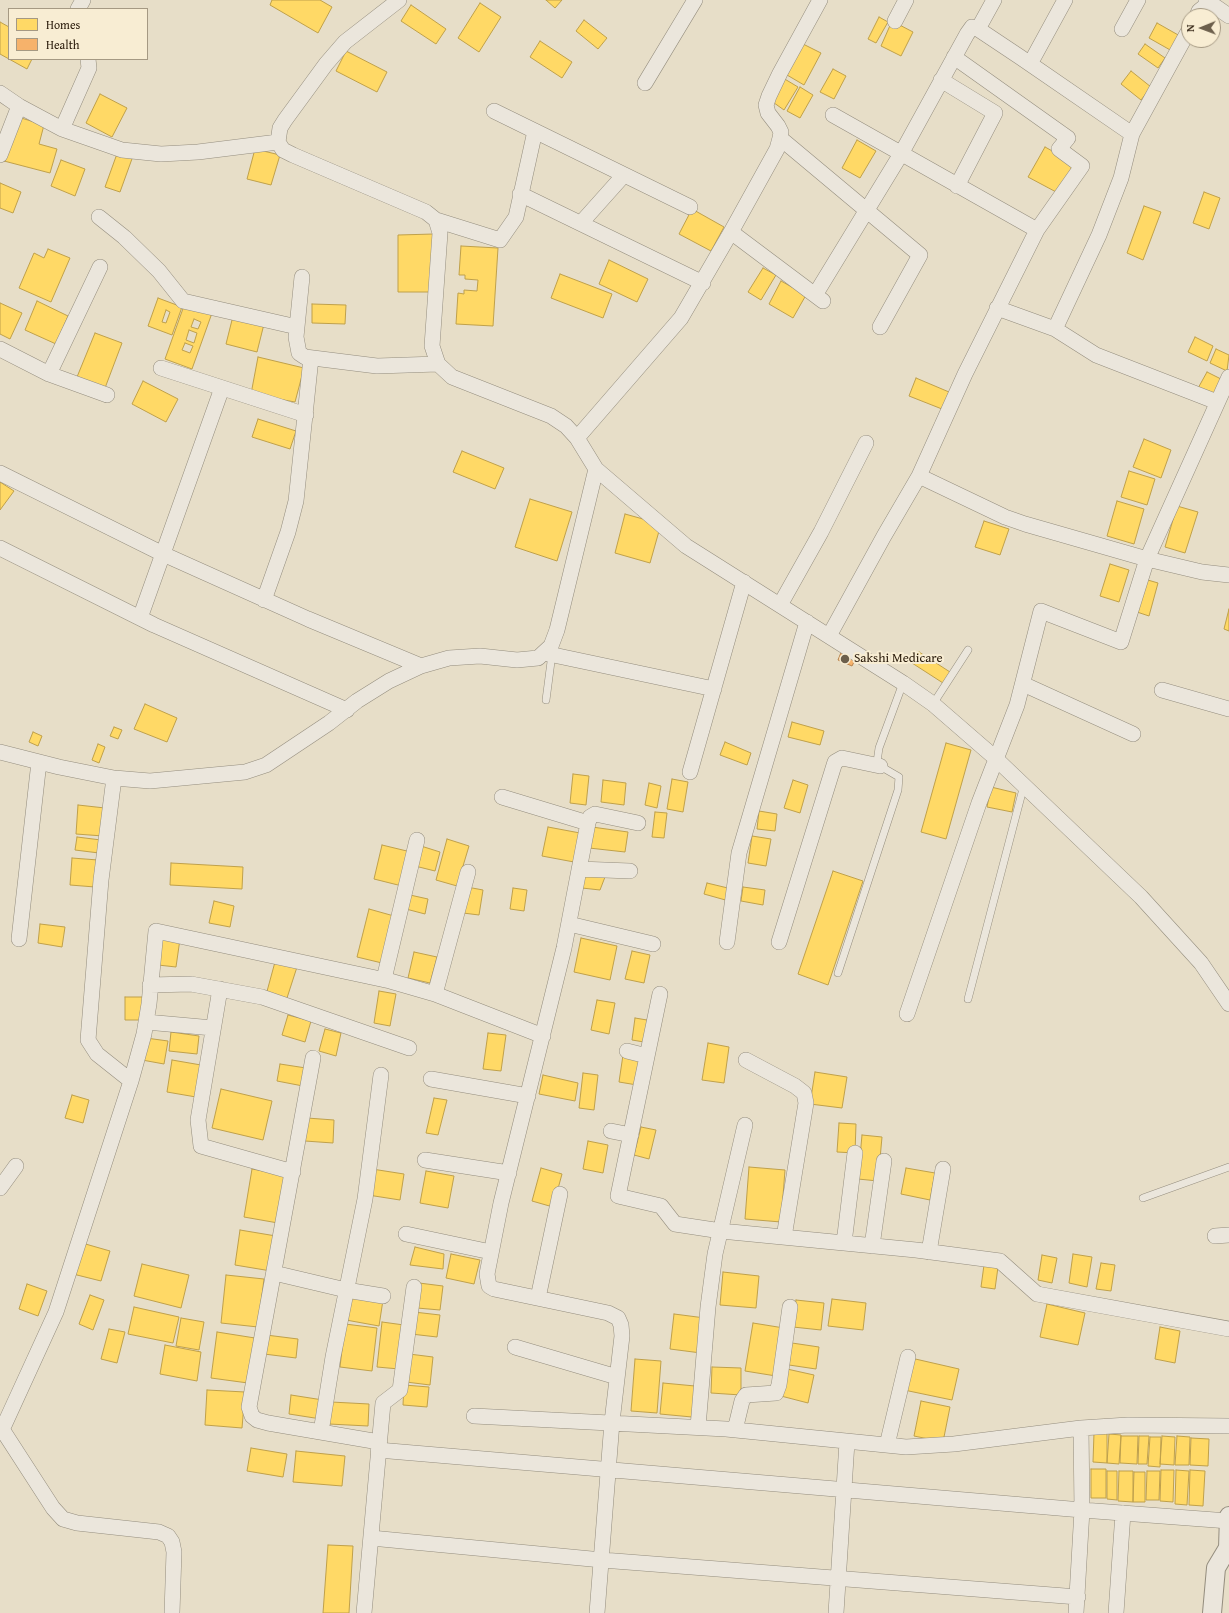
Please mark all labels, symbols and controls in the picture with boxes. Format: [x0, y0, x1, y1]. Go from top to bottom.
legend [8, 8, 148, 60]
north arrow [1181, 8, 1221, 48]
text: Homes [46, 16, 80, 33]
text: N [1182, 24, 1198, 32]
text: Health [46, 36, 80, 53]
place label: Sakshi Medicare [854, 651, 943, 667]
marker: Sakshi Medicare [839, 653, 851, 665]

